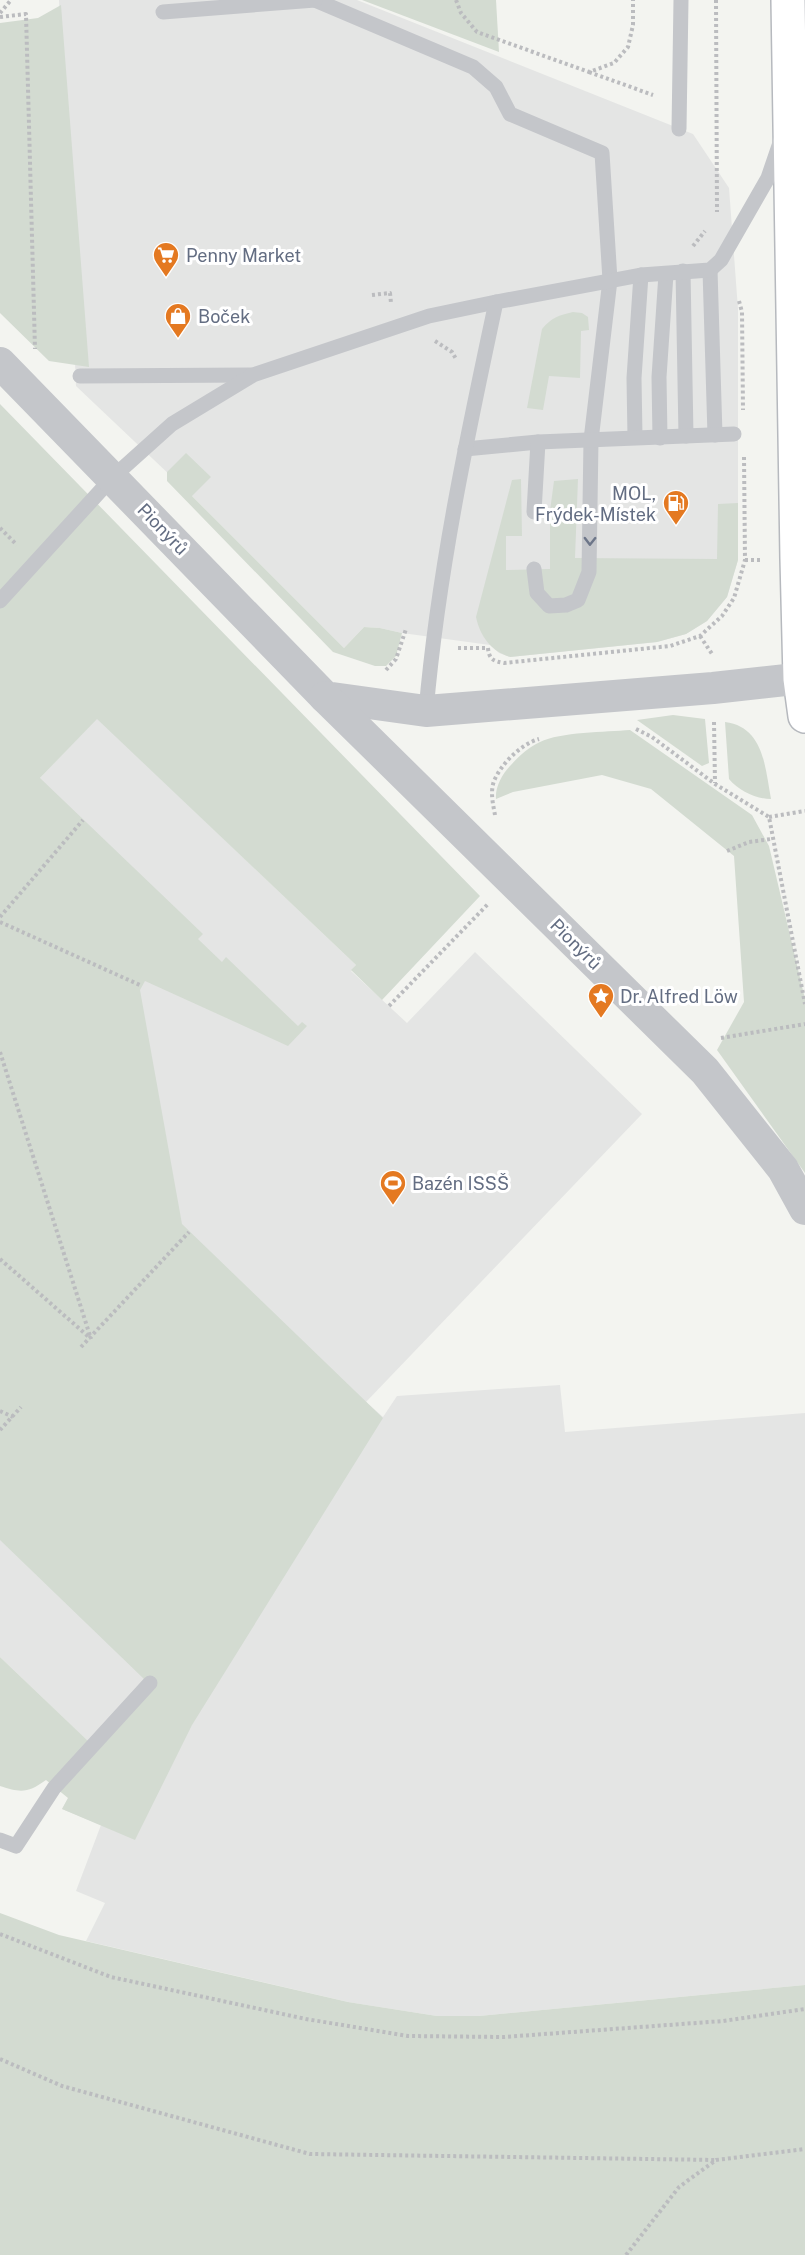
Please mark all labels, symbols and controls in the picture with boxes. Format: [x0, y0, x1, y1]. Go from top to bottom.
supermarket icon: Penny Market [151, 240, 181, 278]
place label: Penny Market [186, 245, 301, 266]
shop icon: Boček [163, 301, 193, 339]
place label: Boček [198, 306, 250, 327]
place label: MOL, Frýdek-Místek [535, 483, 656, 525]
fuel station icon: MOL, Frýdek-Místek [661, 488, 691, 526]
street label: Pionýrů [133, 499, 193, 559]
one-way arrow [583, 536, 596, 545]
street label: Pionýrů [546, 914, 606, 974]
place icon: Dr. Alfred Löw [586, 981, 616, 1019]
place label: Dr. Alfred Löw [620, 986, 738, 1007]
sports icon: Bazén ISSŠ [378, 1168, 408, 1206]
place label: Bazén ISSŠ [412, 1173, 509, 1194]

